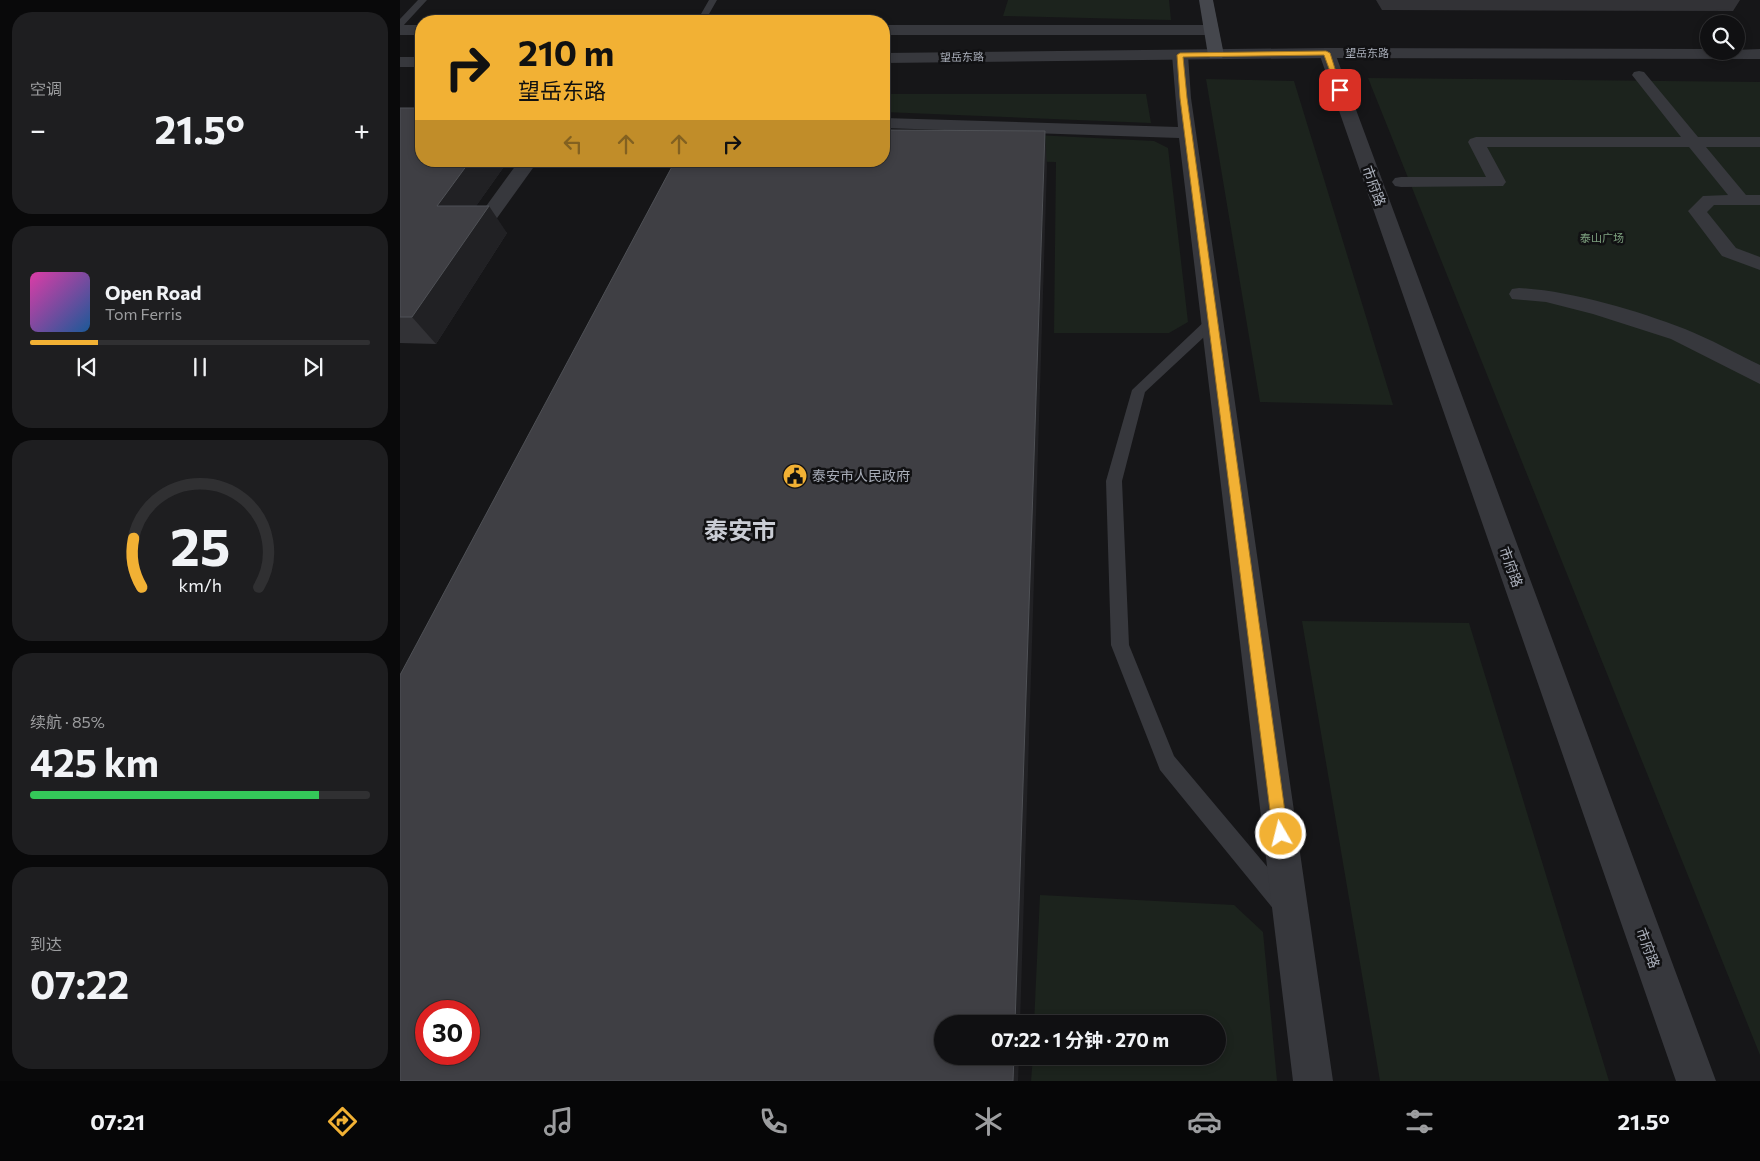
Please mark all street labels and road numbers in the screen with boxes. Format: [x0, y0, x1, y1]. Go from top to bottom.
street label: 望岳东路 [1345, 46, 1389, 59]
street label: 望岳东路 [940, 50, 984, 63]
street label: 市府路 [1359, 163, 1390, 208]
street label: 市府路 [1496, 544, 1527, 589]
street label: 市府路 [1633, 925, 1664, 970]

